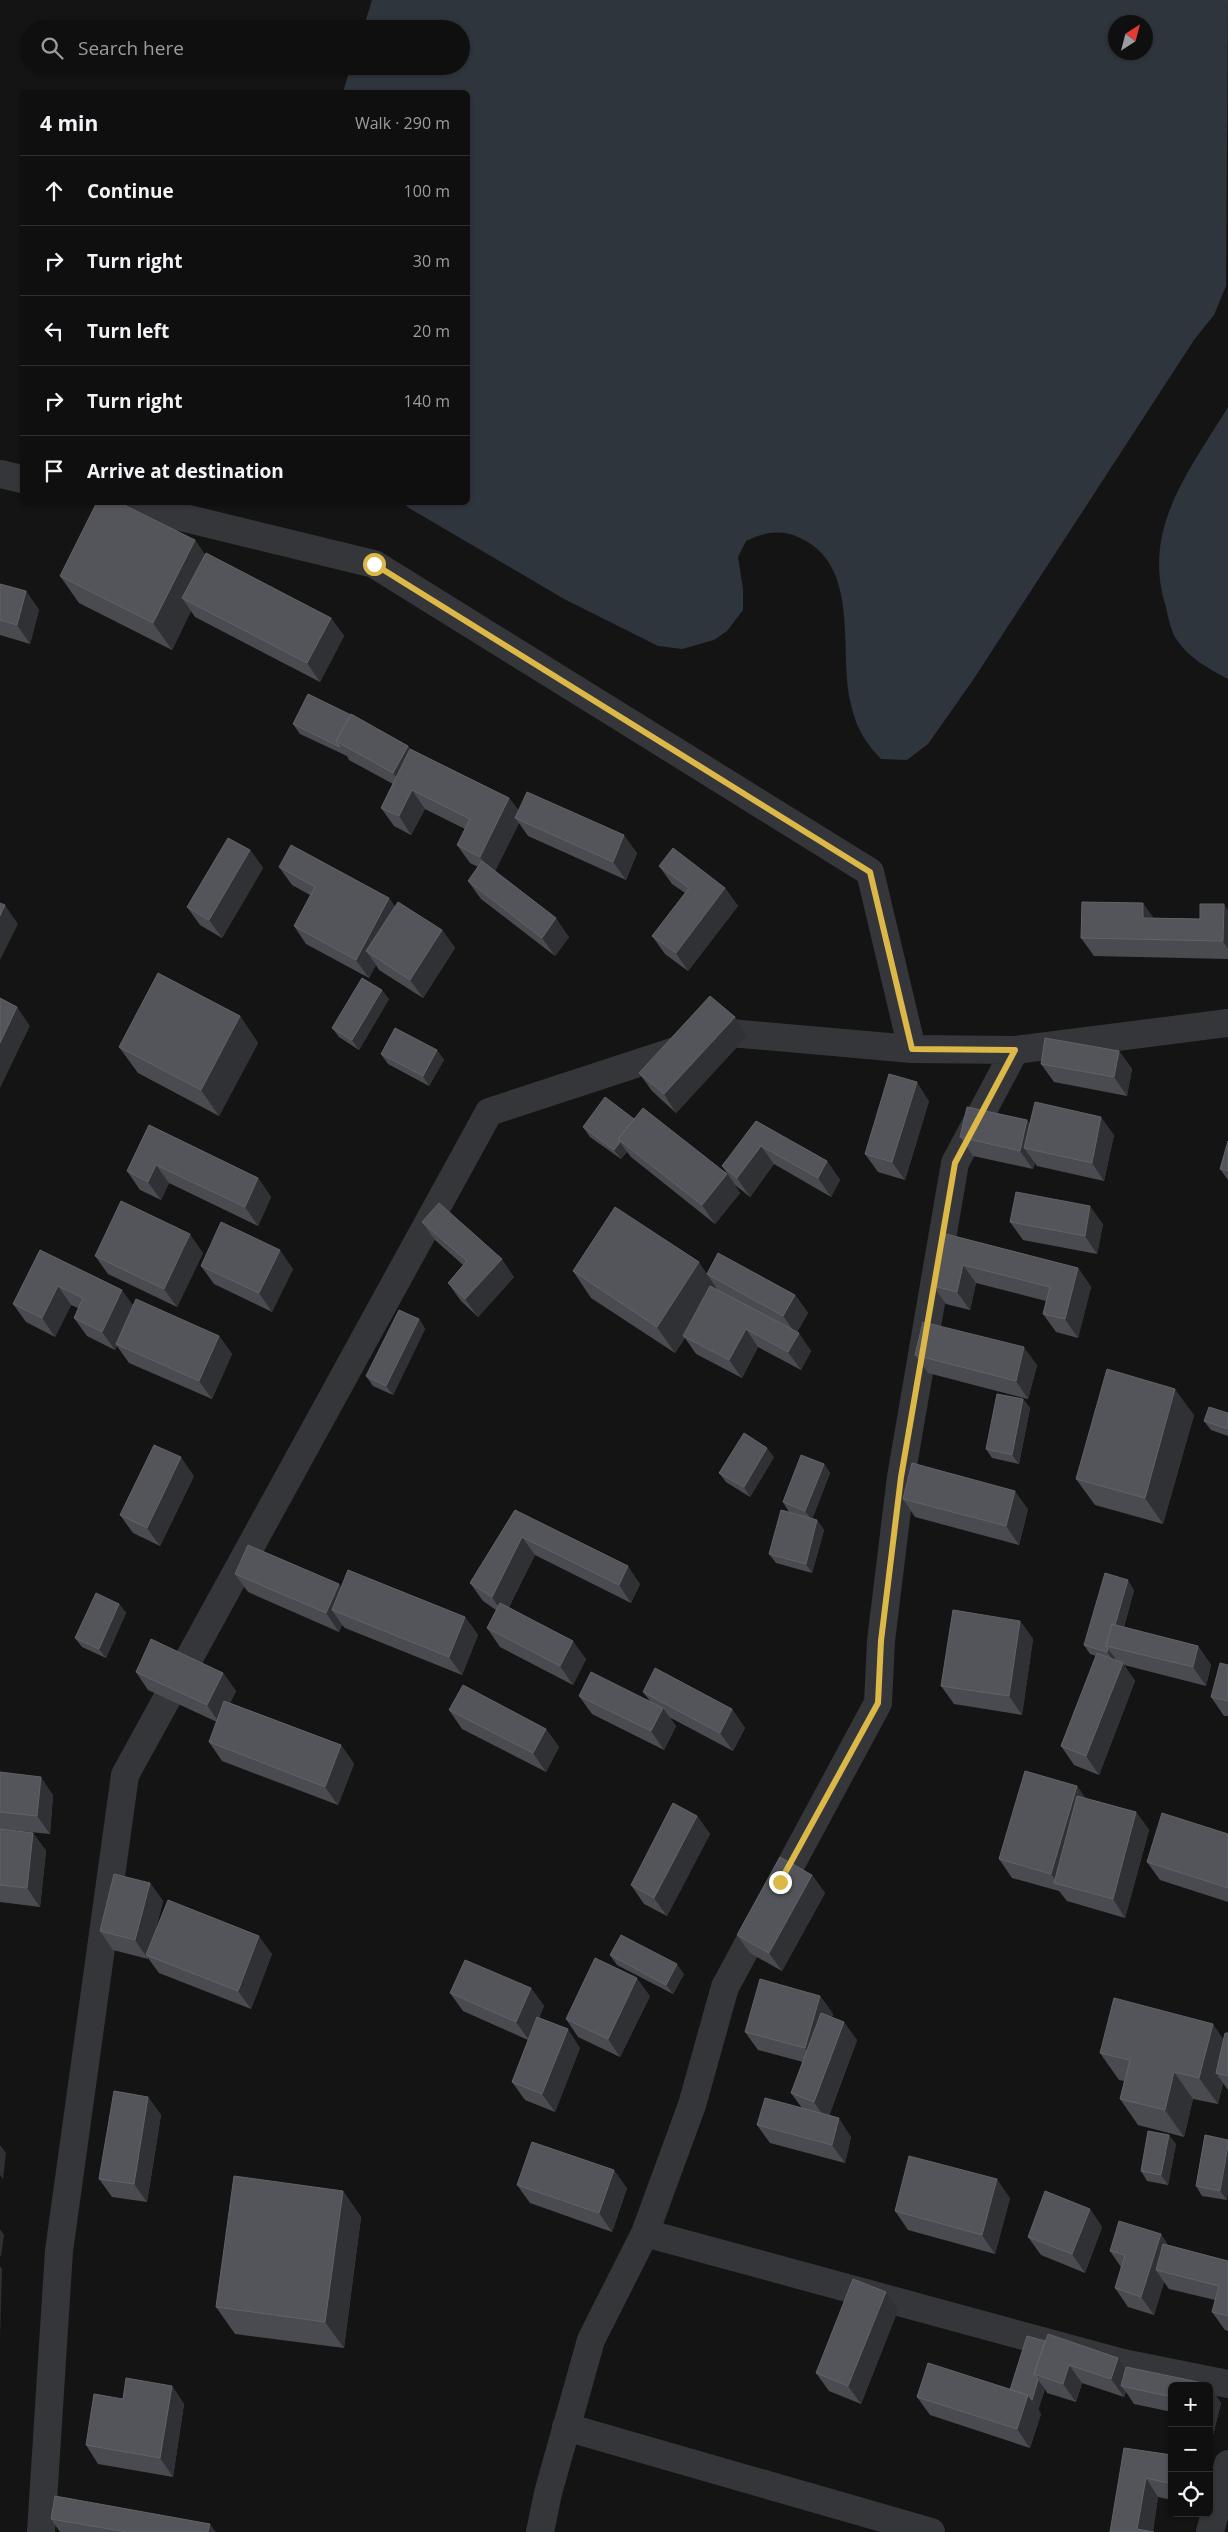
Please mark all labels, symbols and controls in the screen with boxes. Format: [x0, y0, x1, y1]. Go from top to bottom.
north arrow [1108, 15, 1153, 60]
search box [20, 20, 470, 75]
icon: search [38, 34, 66, 62]
text: Search here [78, 35, 184, 61]
text: 4 min [40, 109, 98, 137]
text: Walk · 290 m [355, 112, 450, 134]
icon: ahead [40, 177, 68, 205]
text: Continue [87, 178, 174, 204]
text: 100 m [404, 180, 450, 202]
icon: right [40, 247, 68, 275]
text: Turn right [87, 248, 182, 274]
text: 30 m [413, 250, 450, 272]
icon: left [40, 317, 68, 345]
text: Turn left [87, 318, 169, 344]
text: 20 m [413, 320, 450, 342]
icon: right [40, 387, 68, 415]
text: Turn right [87, 388, 182, 414]
text: 140 m [404, 390, 450, 412]
icon: arrive [40, 457, 68, 485]
text: Arrive at destination [87, 458, 284, 484]
route start [363, 553, 386, 576]
route end [769, 1871, 792, 1894]
map controls [1168, 2382, 1213, 2517]
button: + [1168, 2382, 1213, 2427]
button: − [1168, 2427, 1213, 2472]
button: locate [1168, 2472, 1213, 2517]

